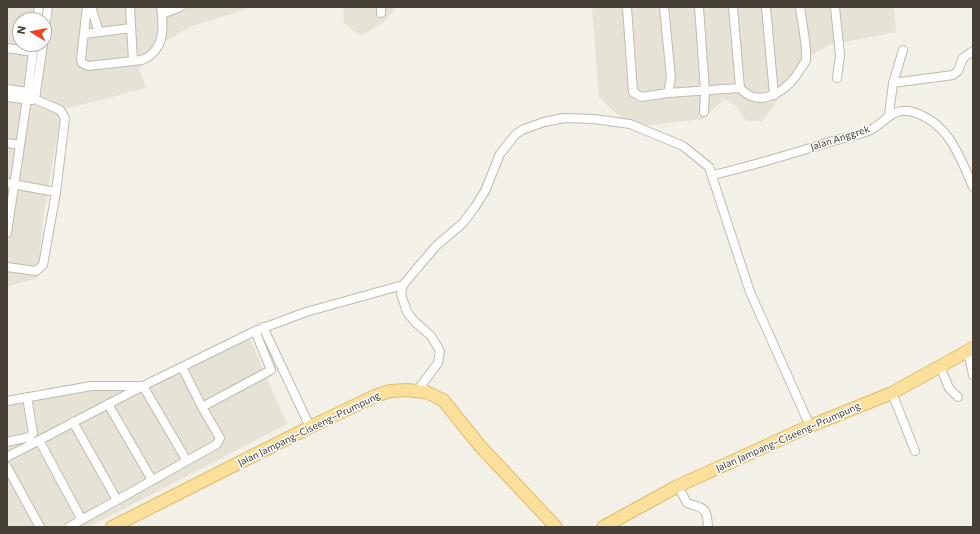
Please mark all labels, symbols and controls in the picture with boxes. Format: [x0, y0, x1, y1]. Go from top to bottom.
north arrow [12, 12, 52, 52]
text: N [14, 25, 28, 35]
street label: Jalan Anggrek [809, 123, 871, 153]
street label: Jalan Jampang–Ciseeng–Prumpung [236, 389, 382, 469]
street label: Jalan Jampang–Ciseeng–Prumpung [714, 400, 862, 474]

